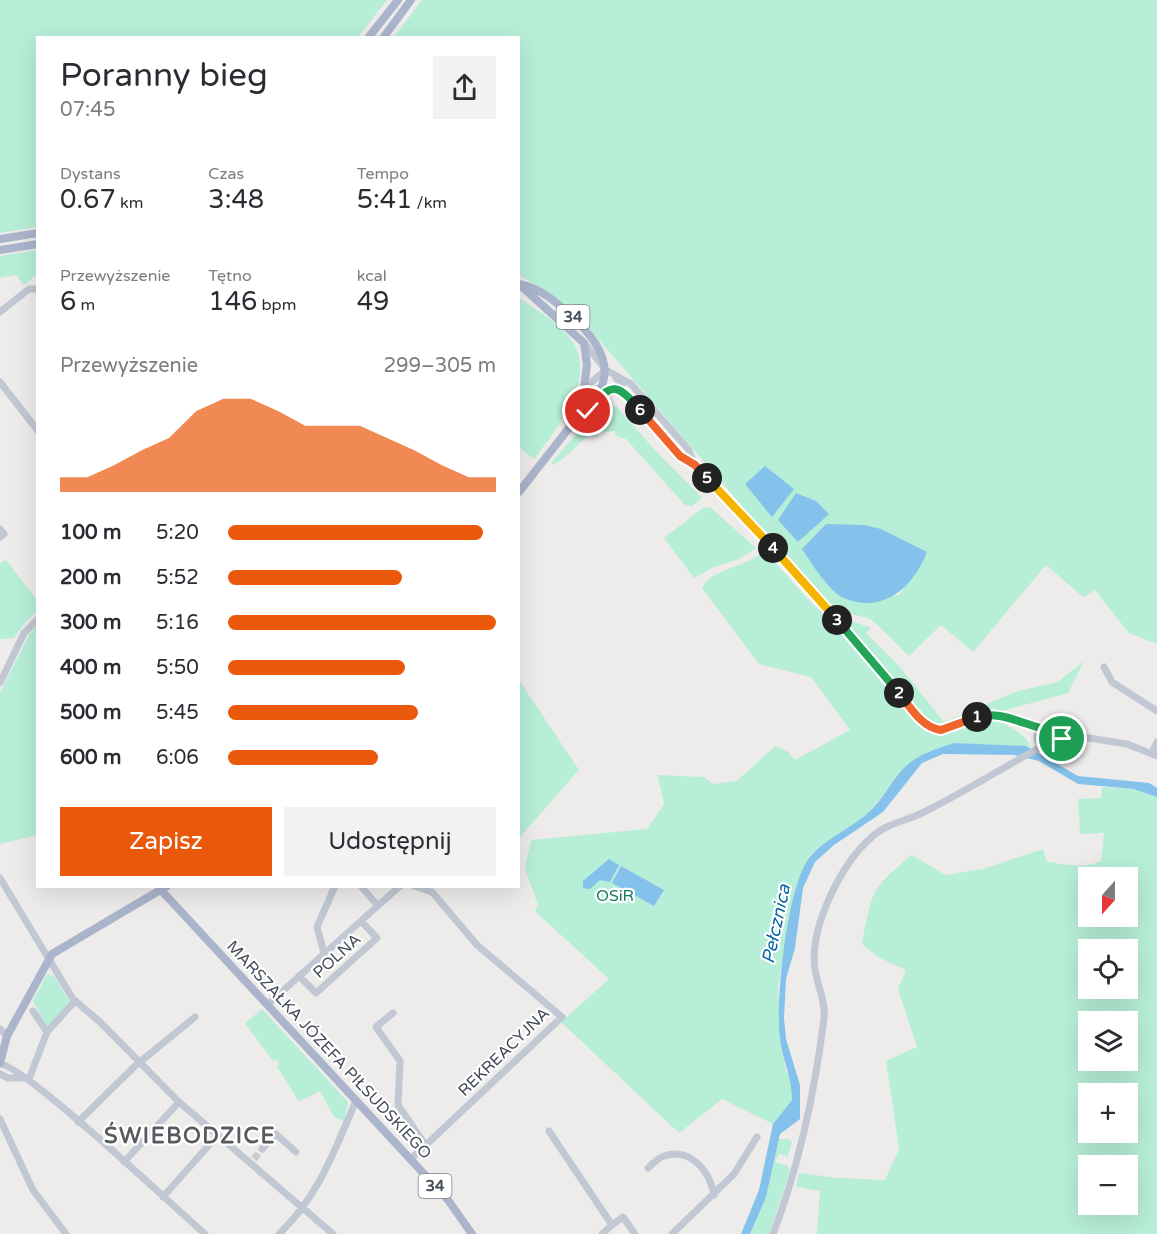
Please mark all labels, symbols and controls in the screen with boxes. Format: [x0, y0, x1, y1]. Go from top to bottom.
text: Poranny bieg [60, 56, 268, 95]
button: share [433, 56, 496, 119]
text: 07:45 [60, 98, 115, 122]
text: Dystans [60, 164, 121, 184]
text: Czas [208, 164, 244, 184]
text: Tempo [357, 164, 409, 184]
text: 0.67 [60, 184, 116, 215]
text: 3:48 [208, 184, 264, 215]
text: 5:41 [357, 184, 412, 215]
text: km [116, 193, 143, 213]
text: /km [412, 193, 447, 213]
text: Przewyższenie [60, 266, 170, 286]
text: Tętno [208, 266, 252, 286]
text: kcal [357, 266, 387, 286]
text: 6 [60, 286, 76, 317]
text: 146 [208, 286, 257, 317]
text: 49 [357, 286, 389, 317]
text: m [76, 295, 95, 315]
text: bpm [257, 295, 296, 315]
road number: 34 [556, 305, 590, 329]
text: Przewyższenie [60, 354, 198, 378]
text: 299–305 m [383, 354, 496, 378]
pin [562, 385, 613, 436]
icon: check [571, 394, 604, 427]
pin: 6 [625, 395, 655, 425]
text: 6 [635, 400, 645, 420]
pin: 5 [692, 463, 722, 493]
text: 5 [702, 468, 712, 488]
text: 100 m [60, 521, 121, 545]
text: 5:20 [156, 521, 199, 545]
pin: 4 [758, 533, 788, 563]
text: 4 [768, 538, 778, 558]
text: 200 m [60, 566, 121, 590]
text: 5:52 [156, 566, 199, 590]
pin: 3 [822, 605, 852, 635]
text: 3 [832, 610, 842, 630]
text: 300 m [60, 611, 121, 635]
text: 5:16 [156, 611, 199, 635]
text: 400 m [60, 656, 121, 680]
text: 5:50 [156, 656, 199, 680]
pin: 2 [884, 678, 914, 708]
text: 2 [894, 683, 904, 703]
text: 500 m [60, 701, 121, 725]
text: 5:45 [156, 701, 199, 725]
pin: 1 [962, 702, 992, 732]
text: 1 [972, 707, 982, 727]
pin [1036, 713, 1087, 764]
icon: arrive [1045, 722, 1078, 755]
text: 600 m [60, 746, 121, 770]
text: 6:06 [156, 746, 199, 770]
button: Zapisz [60, 807, 272, 876]
button: Udostępnij [284, 807, 496, 876]
north arrow [1078, 867, 1138, 927]
map controls [1078, 867, 1138, 1215]
water label: Pełcznica [757, 882, 795, 966]
park label: OSiR [596, 886, 634, 906]
street label: POLNA [309, 929, 365, 983]
street label: MARSZAŁKA JÓZEFA PIŁSUDSKIEGO [222, 937, 436, 1163]
button: locate [1078, 939, 1138, 999]
street label: REKREACYJNA [454, 1003, 554, 1101]
button: layers [1078, 1011, 1138, 1071]
button: + [1078, 1083, 1138, 1143]
district label: ŚWIEBODZICE [104, 1121, 276, 1149]
button: − [1078, 1155, 1138, 1215]
road number: 34 [418, 1174, 452, 1198]

